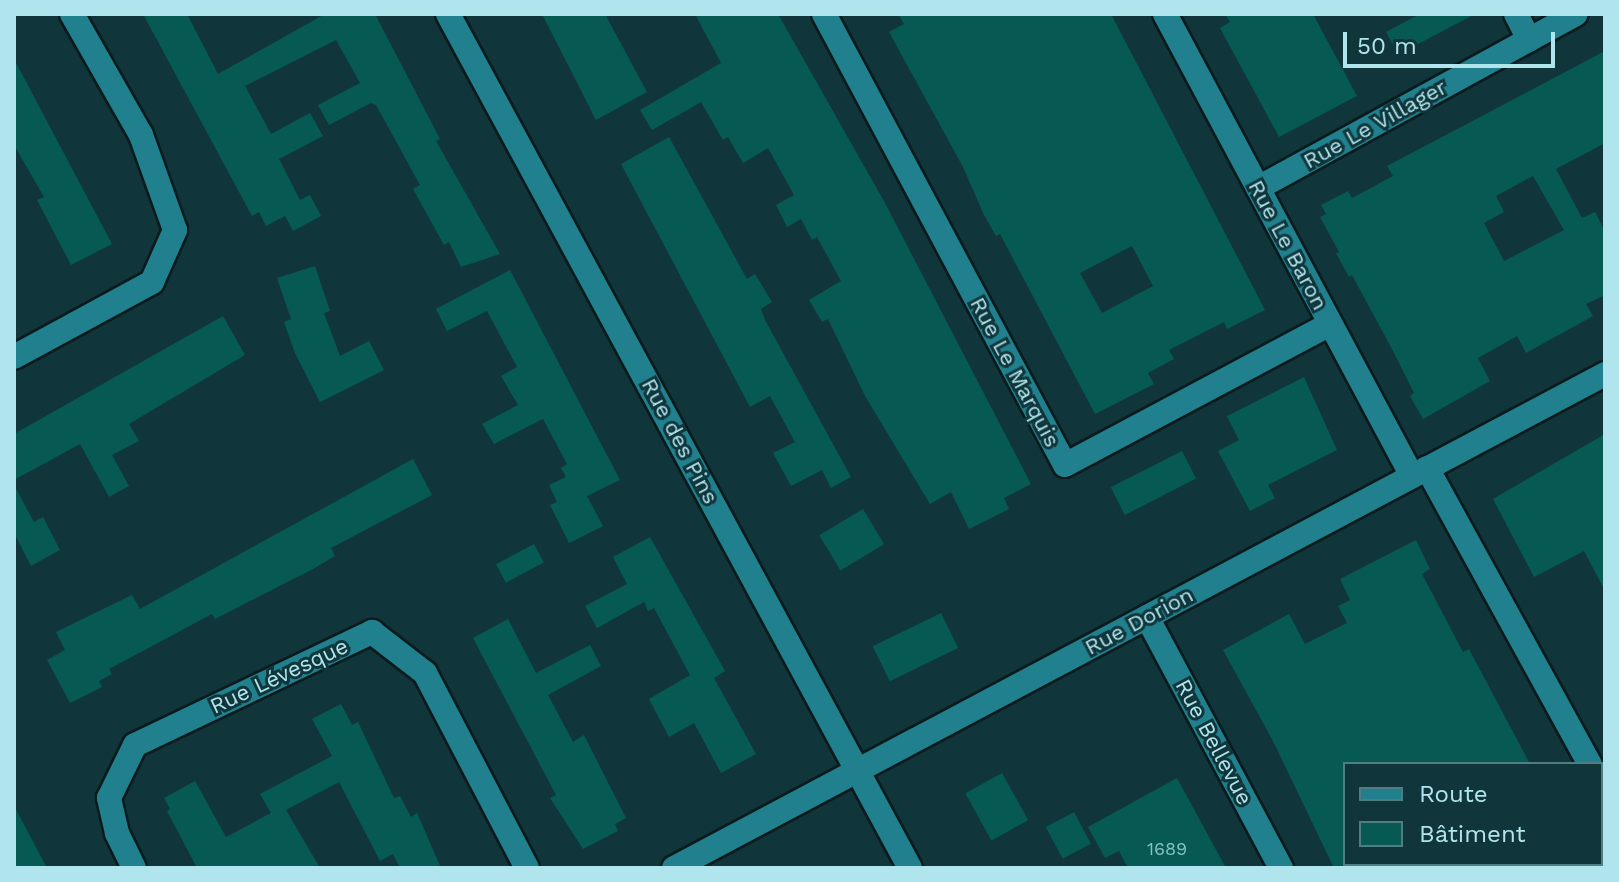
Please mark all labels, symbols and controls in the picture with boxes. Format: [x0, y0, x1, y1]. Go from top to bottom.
scale bar [1347, 16, 1559, 66]
text: 50 m [1357, 32, 1417, 60]
street label: Rue Le Villager [1298, 74, 1452, 174]
street label: Rue Le Baron [1243, 175, 1333, 315]
street label: Rue Le Marquis [964, 293, 1066, 451]
street label: Rue des Pins [636, 374, 724, 508]
street label: Rue Dorion [1080, 581, 1198, 661]
street label: Rue Lévesque [206, 633, 352, 719]
street label: Rue Bellevue [1170, 675, 1258, 809]
legend [1343, 762, 1603, 866]
text: Route [1419, 780, 1488, 808]
text: Bâtiment [1419, 820, 1526, 848]
house number: 1689 [1147, 838, 1187, 860]

